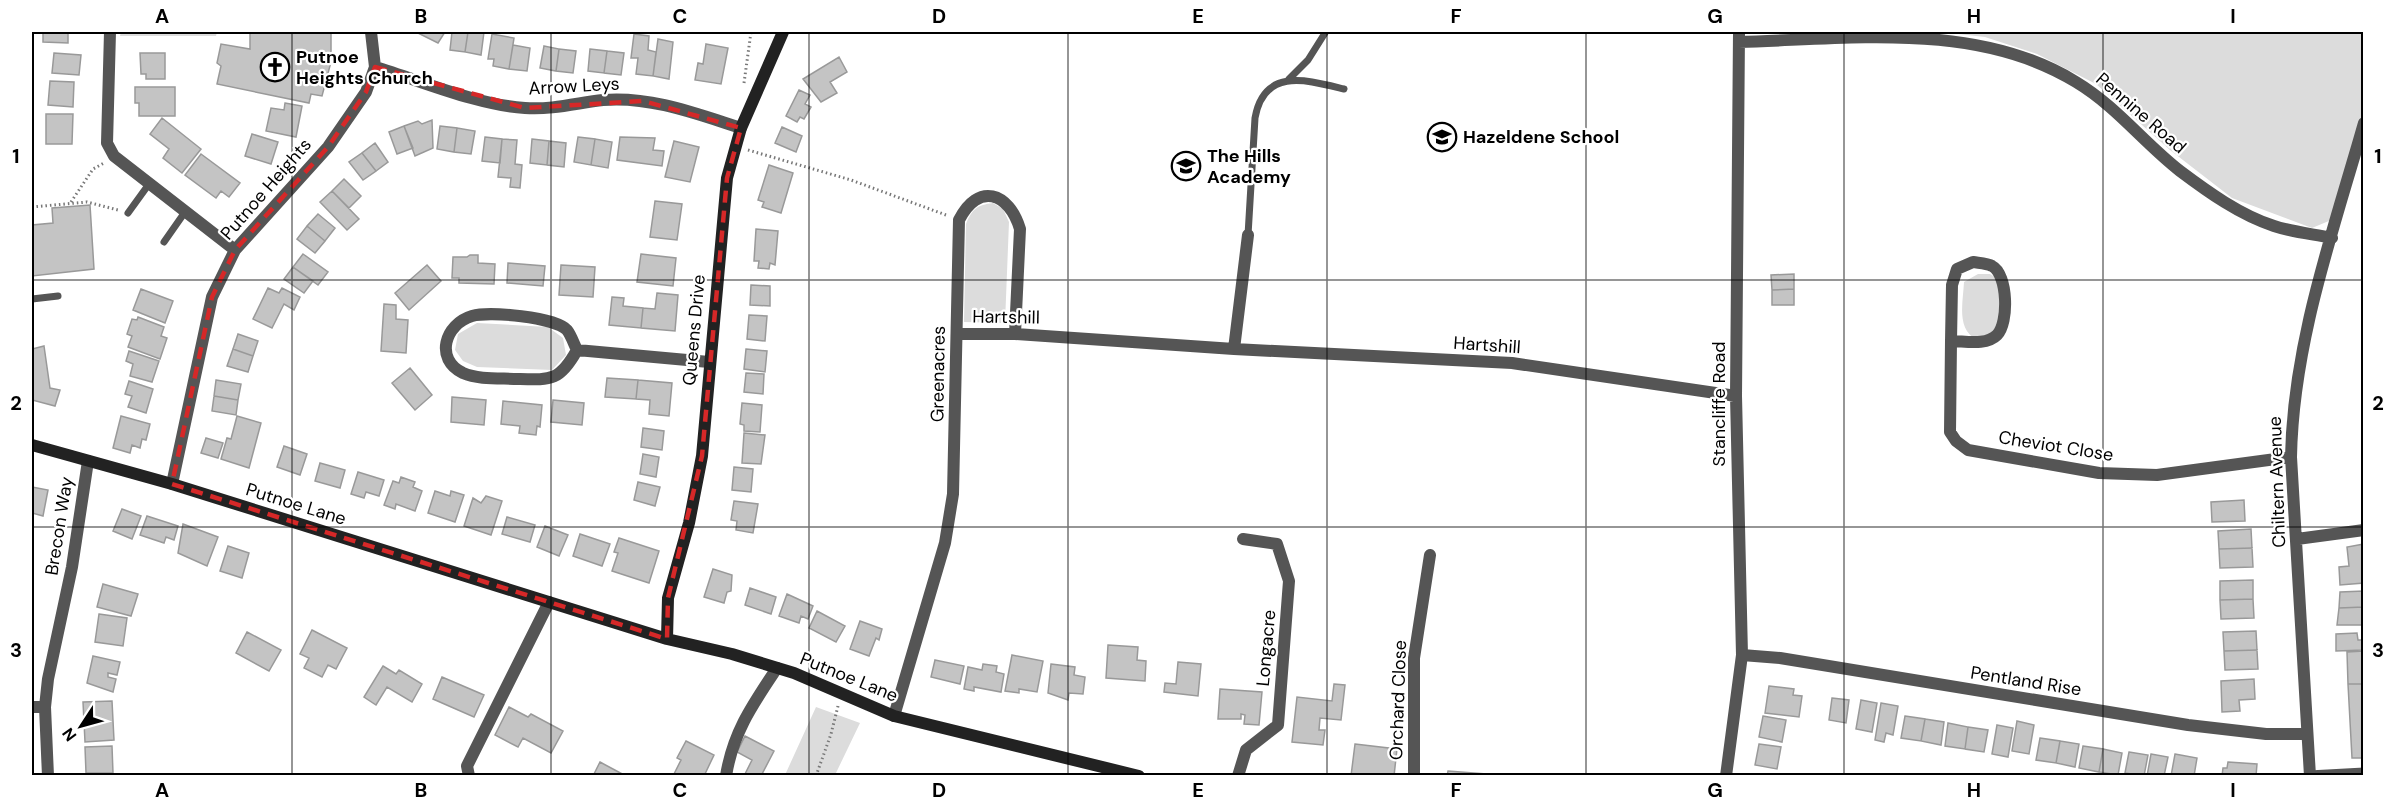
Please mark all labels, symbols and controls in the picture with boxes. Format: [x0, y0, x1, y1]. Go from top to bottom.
text: A [155, 3, 169, 29]
text: B [415, 3, 427, 29]
text: C [673, 3, 687, 29]
text: D [932, 3, 946, 29]
text: E [1192, 3, 1204, 29]
text: F [1450, 3, 1462, 29]
text: G [1707, 3, 1723, 29]
text: H [1967, 3, 1981, 29]
text: I [2230, 3, 2236, 29]
place label: Putnoe Heights Church [296, 45, 433, 90]
church icon: Putnoe Heights Church [259, 51, 291, 83]
street label: Pennine Road [2091, 67, 2191, 159]
street label: Arrow Leys [528, 72, 620, 100]
school or university icon: Hazeldene School [1426, 121, 1458, 153]
place label: Hazeldene School [1463, 125, 1619, 149]
street label: Putnoe Heights [215, 133, 317, 245]
text: 1 [12, 143, 20, 169]
text: 1 [2374, 143, 2382, 169]
place label: The Hills Academy [1207, 144, 1291, 189]
school or university icon: The Hills Academy [1170, 150, 1202, 182]
street label: Queens Drive [677, 273, 711, 387]
street label: Hartshill [972, 304, 1040, 330]
street label: Greenacres [925, 326, 951, 422]
street label: Hartshill [1452, 331, 1522, 359]
street label: Stancliffe Road [1707, 341, 1731, 467]
text: 2 [10, 390, 22, 416]
text: 2 [2372, 390, 2384, 416]
street label: Chiltern Avenue [2263, 416, 2291, 548]
street label: Cheviot Close [1997, 425, 2115, 467]
street label: Brecon Way [39, 475, 79, 577]
street label: Putnoe Lane [243, 477, 349, 531]
street label: Longacre [1251, 609, 1281, 687]
text: 3 [10, 637, 22, 663]
text: 3 [2372, 637, 2384, 663]
street label: Orchard Close [1384, 640, 1412, 760]
street label: Putnoe Lane [796, 646, 902, 708]
street label: Pentland Rise [1969, 660, 2083, 702]
north arrow [51, 696, 111, 756]
text: N [57, 724, 81, 745]
text: A [155, 777, 169, 803]
text: B [415, 777, 427, 803]
text: C [673, 777, 687, 803]
text: D [932, 777, 946, 803]
text: E [1192, 777, 1204, 803]
text: F [1450, 777, 1462, 803]
text: G [1707, 777, 1723, 803]
text: H [1967, 777, 1981, 803]
text: I [2230, 777, 2236, 803]

